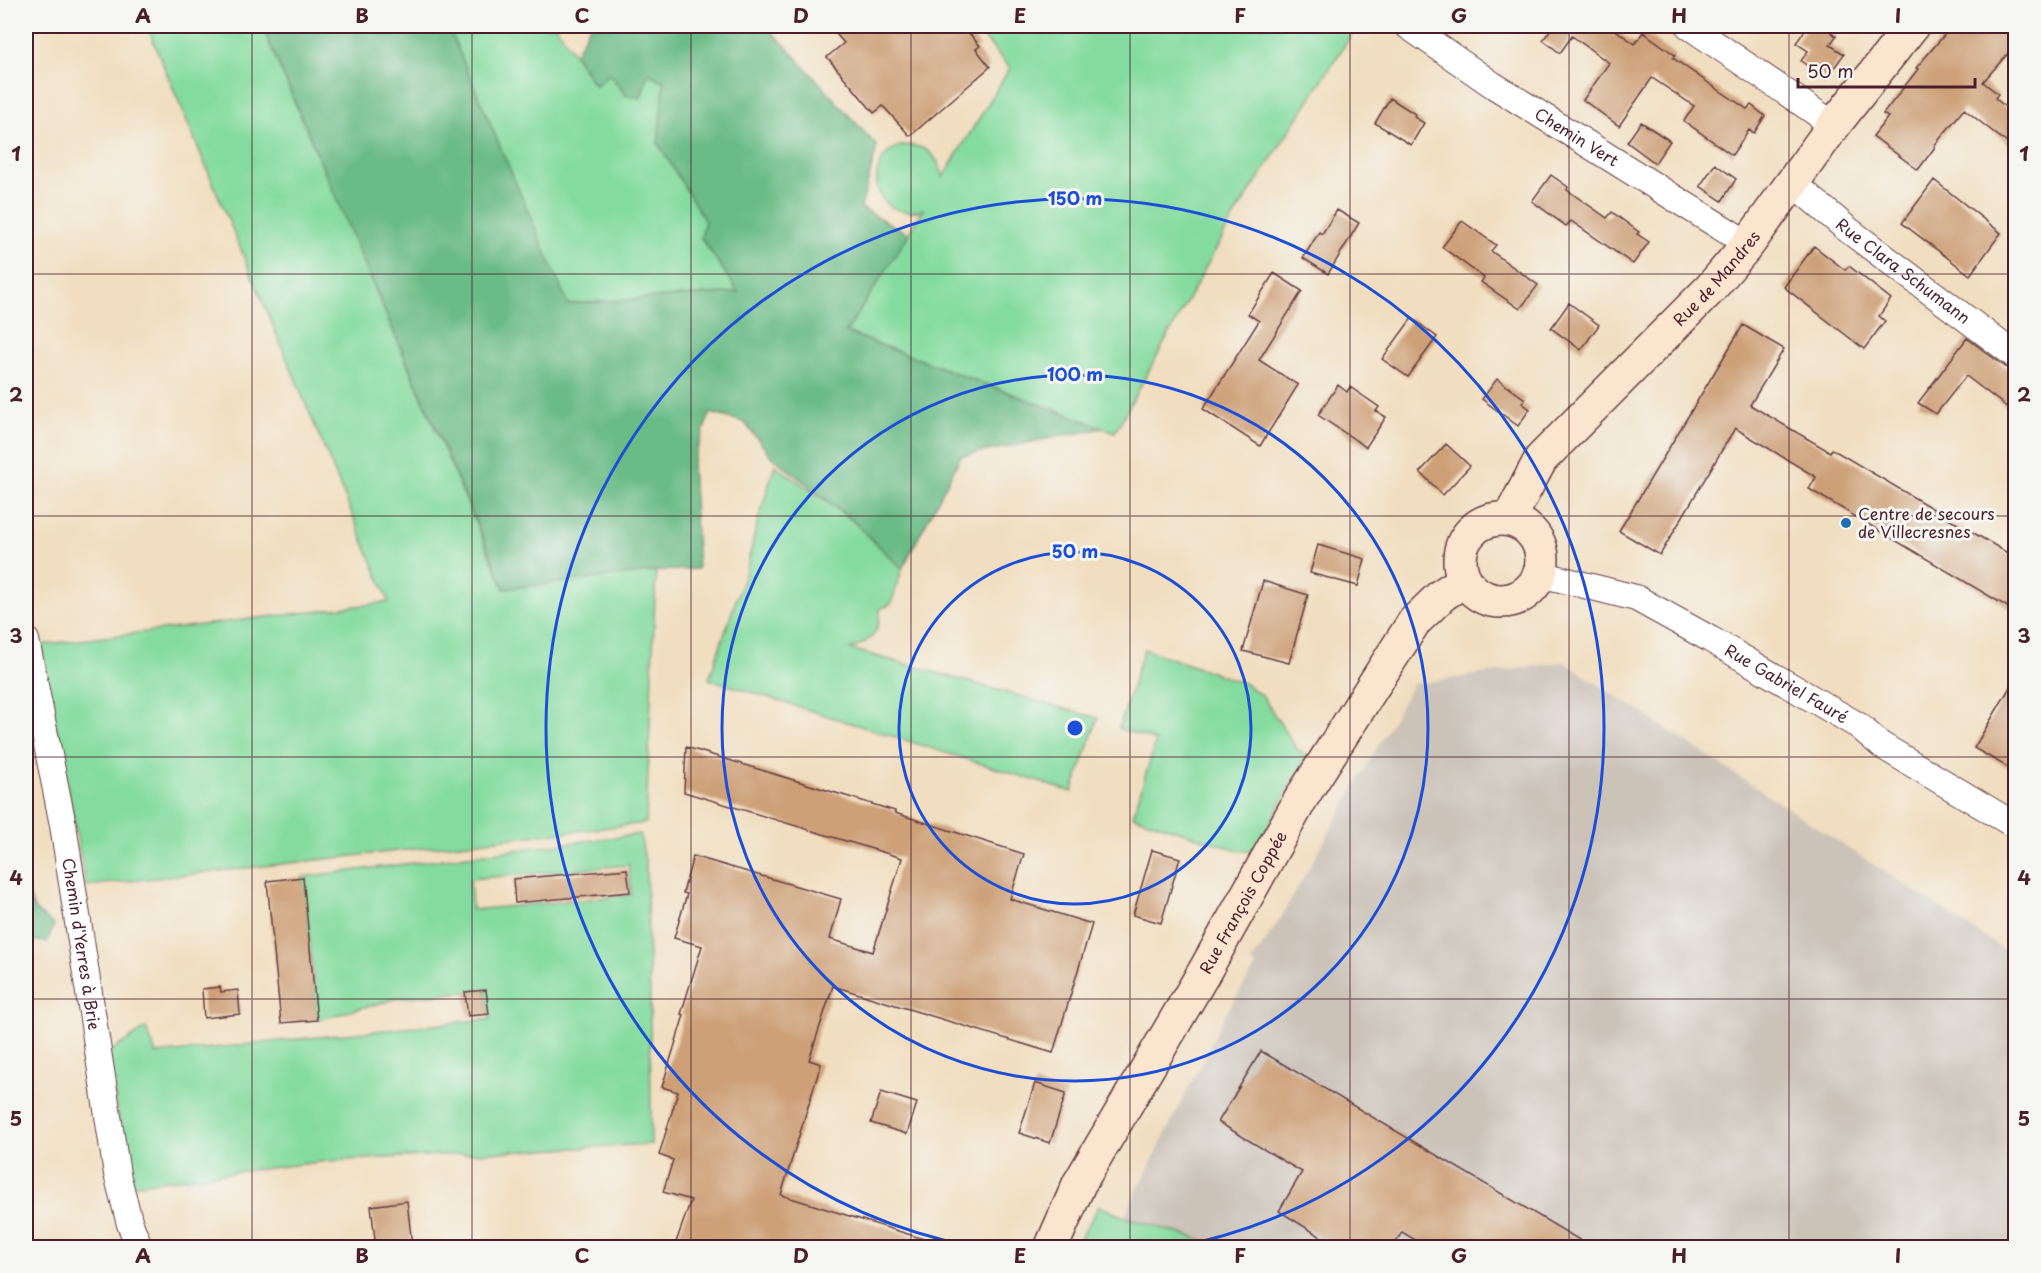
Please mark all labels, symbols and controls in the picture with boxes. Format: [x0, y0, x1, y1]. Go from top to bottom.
text: A [135, 0, 151, 30]
text: B [355, 0, 369, 30]
text: C [574, 0, 590, 30]
text: D [793, 0, 809, 30]
text: E [1014, 0, 1026, 30]
text: F [1234, 0, 1246, 30]
text: G [1451, 0, 1467, 30]
text: H [1671, 0, 1687, 30]
text: I [1895, 0, 1901, 30]
scale bar [1798, 51, 1975, 89]
text: 50 m [1807, 57, 1854, 84]
street label: Chemin Vert [1531, 101, 1624, 172]
text: 1 [11, 138, 21, 168]
text: 1 [2019, 138, 2029, 168]
text: 150 m [1048, 184, 1102, 211]
street label: Rue Clara Schumann [1831, 212, 1976, 329]
street label: Rue de Mandres [1667, 225, 1765, 331]
text: 100 m [1047, 360, 1103, 387]
text: 2 [9, 379, 23, 409]
text: 2 [2017, 379, 2031, 409]
place label: Centre de secours de Villecresnes [1858, 501, 1995, 543]
marker: Centre de secours de Villecresnes [1839, 516, 1853, 530]
text: 50 m [1052, 537, 1098, 564]
text: 3 [9, 620, 23, 650]
text: 3 [2017, 620, 2031, 650]
street label: Rue Gabriel Fauré [1721, 637, 1853, 728]
centre of rings [1065, 718, 1085, 738]
street label: Rue François Coppée [1193, 826, 1292, 978]
street label: Chemin d'Yerres à Brie [57, 856, 108, 1032]
text: 4 [9, 862, 23, 892]
text: 4 [2017, 862, 2031, 892]
text: 5 [10, 1103, 22, 1133]
text: 5 [2018, 1103, 2030, 1133]
text: A [135, 1240, 151, 1270]
text: B [355, 1240, 369, 1270]
text: C [574, 1240, 590, 1270]
text: D [793, 1240, 809, 1270]
text: E [1014, 1240, 1026, 1270]
text: F [1234, 1240, 1246, 1270]
text: G [1451, 1240, 1467, 1270]
text: H [1671, 1240, 1687, 1270]
text: I [1895, 1240, 1901, 1270]

